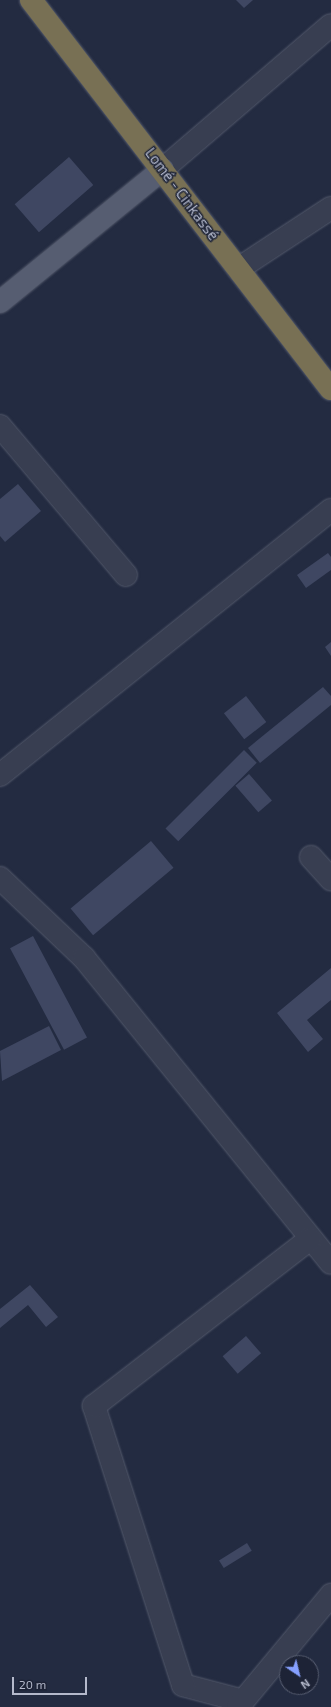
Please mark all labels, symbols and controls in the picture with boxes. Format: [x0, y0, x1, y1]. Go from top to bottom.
street label: Lomé - Cinkassé [141, 144, 223, 244]
north arrow [279, 1655, 319, 1695]
scale bar [14, 1669, 89, 1695]
text: 20 m [19, 1677, 46, 1691]
text: N [299, 1677, 313, 1692]

